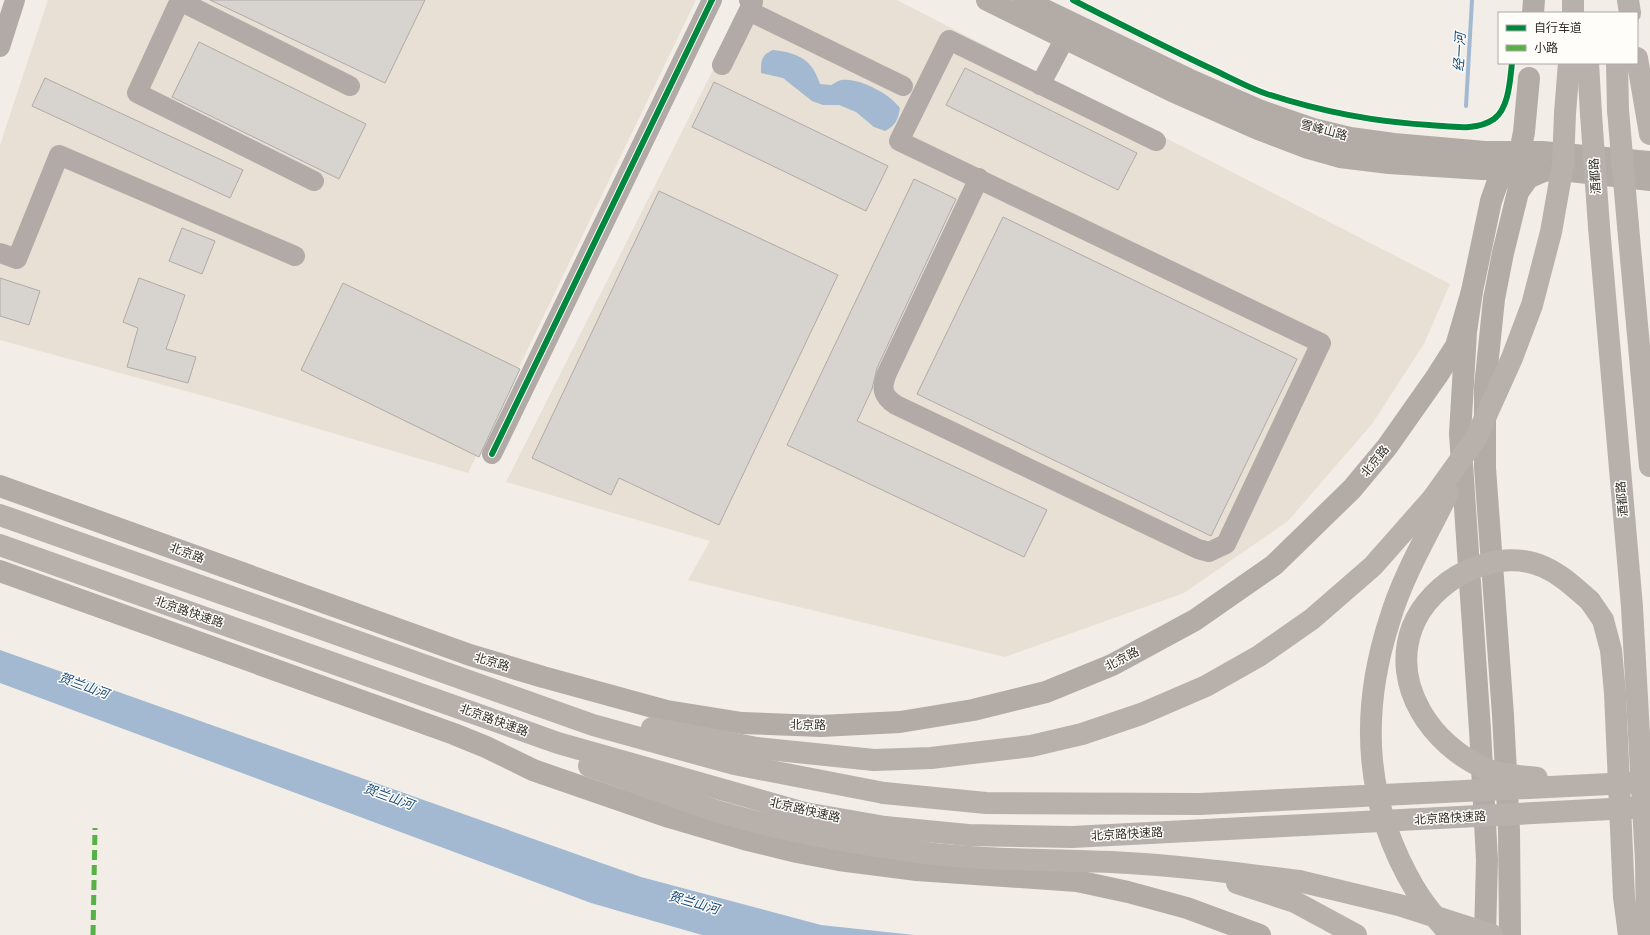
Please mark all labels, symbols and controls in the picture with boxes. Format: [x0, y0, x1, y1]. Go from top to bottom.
legend [1498, 12, 1638, 64]
text: 自行车道 [1534, 20, 1582, 35]
water label: 经一河 [1450, 29, 1468, 72]
text: 小路 [1534, 40, 1558, 55]
street label: 雪峰山路 [1299, 116, 1349, 143]
street label: 酒都路 [1586, 158, 1603, 195]
street label: 北京路 [1357, 442, 1392, 479]
street label: 酒都路 [1612, 480, 1631, 518]
street label: 北京路 [168, 539, 207, 566]
street label: 北京路快速路 [153, 593, 226, 630]
street label: 北京路 [1102, 644, 1141, 673]
street label: 北京路 [473, 649, 512, 674]
water label: 贺兰山河 [57, 669, 114, 702]
street label: 北京路快速路 [458, 700, 531, 739]
street label: 北京路 [790, 717, 826, 732]
water label: 贺兰山河 [362, 780, 419, 813]
street label: 北京路快速路 [768, 794, 842, 825]
street label: 北京路快速路 [1414, 808, 1486, 827]
street label: 北京路快速路 [1091, 824, 1163, 843]
water label: 贺兰山河 [667, 887, 724, 918]

